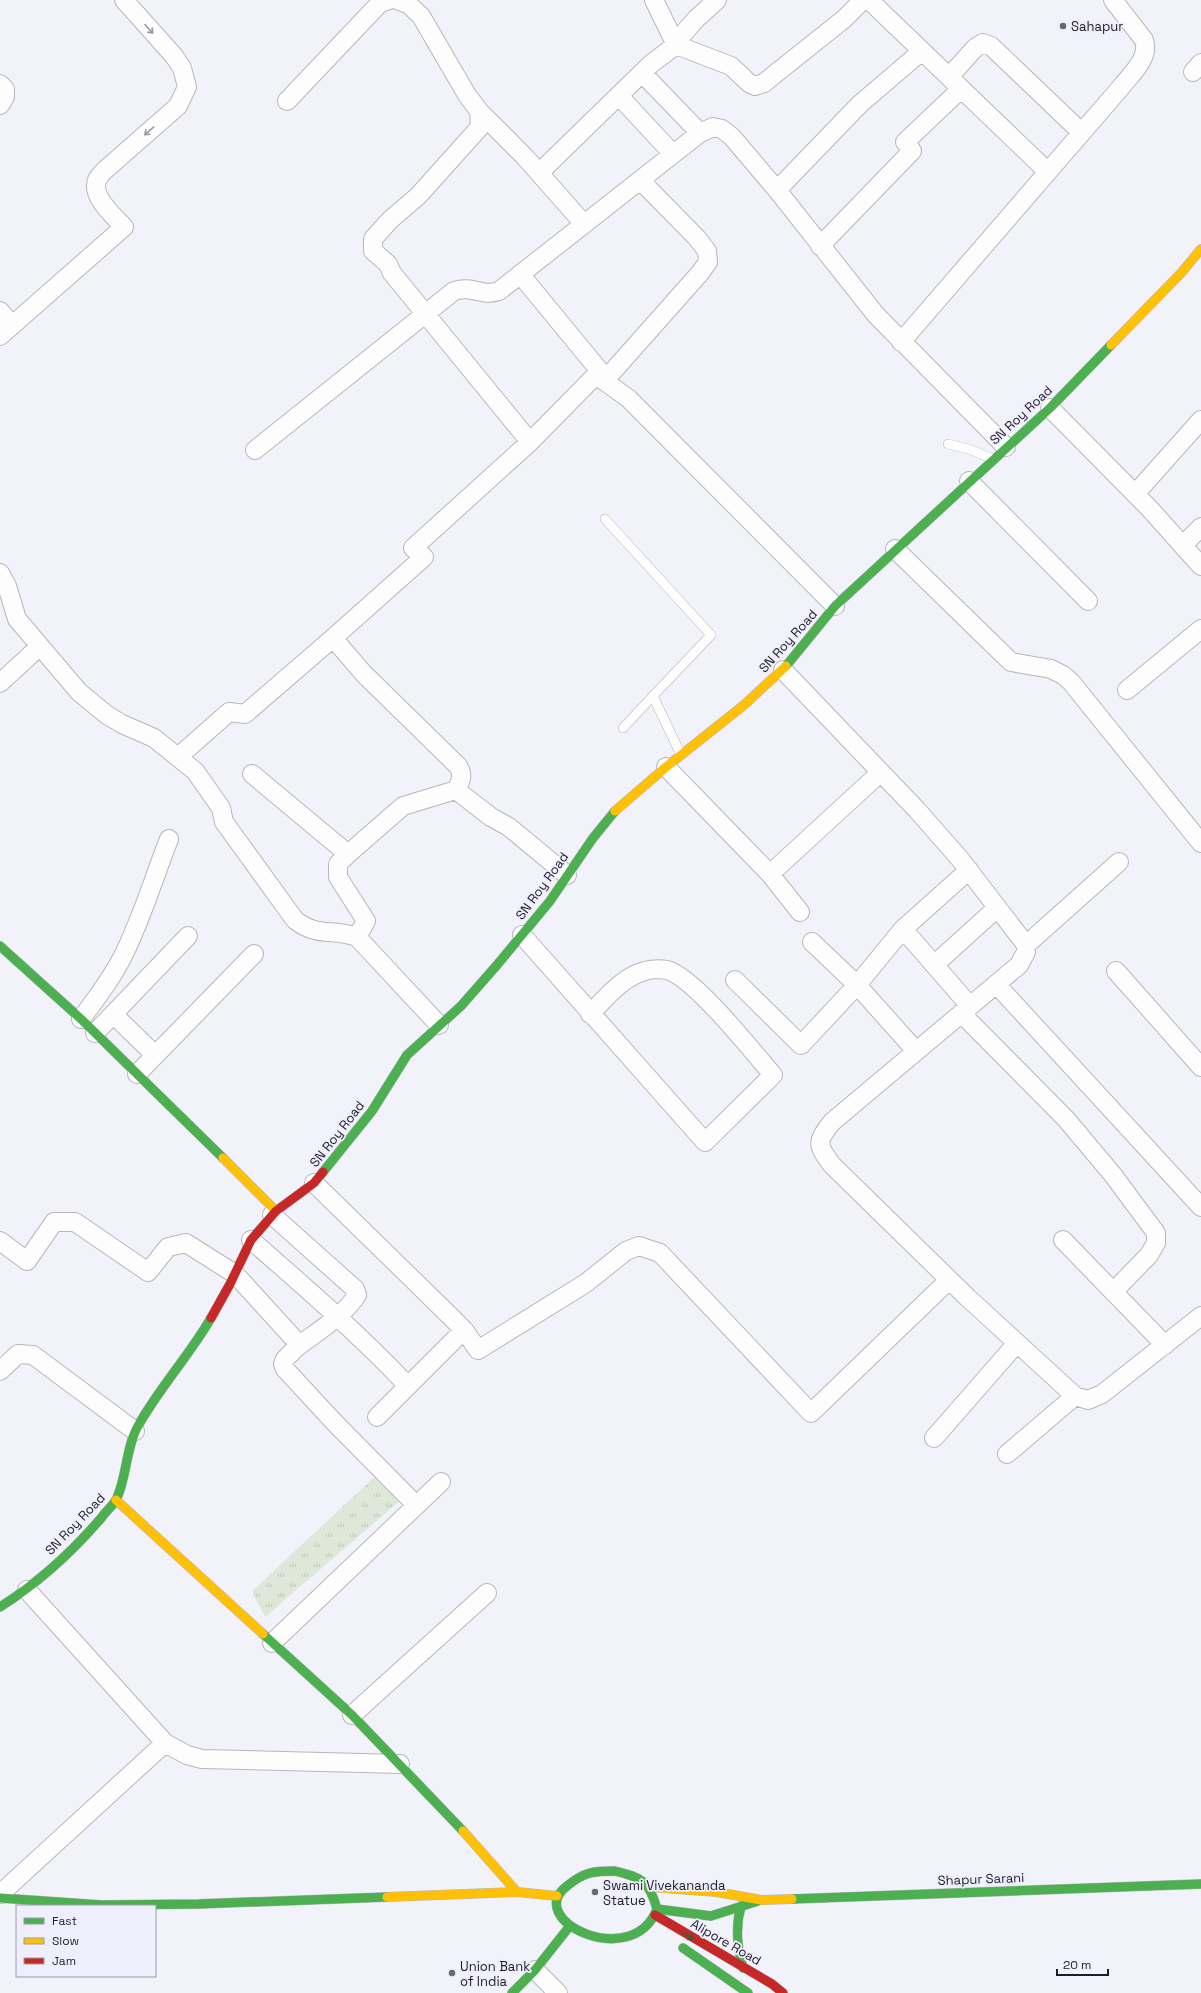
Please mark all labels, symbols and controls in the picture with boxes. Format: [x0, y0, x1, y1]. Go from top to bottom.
place label: Sahapur [1071, 18, 1123, 35]
marker: Sahapur [1058, 21, 1068, 31]
one-way arrow [145, 24, 154, 34]
one-way arrow [144, 127, 155, 136]
street label: SN Roy Road [986, 382, 1056, 448]
street label: SN Roy Road [755, 606, 821, 676]
street label: SN Roy Road [512, 849, 572, 923]
street label: SN Roy Road [306, 1097, 368, 1171]
street label: SN Roy Road [41, 1490, 109, 1558]
street label: Shapur Sarani [937, 1869, 1025, 1889]
place label: Swami Vivekananda Statue [603, 1877, 726, 1909]
marker: Swami Vivekananda Statue [590, 1887, 600, 1897]
legend [16, 1905, 156, 1977]
text: Fast [52, 1913, 77, 1929]
street label: Alipore Road [688, 1915, 764, 1969]
one-way arrow [682, 1932, 694, 1940]
text: Slow [52, 1933, 79, 1949]
scale bar [1057, 1951, 1108, 1977]
text: Jam [52, 1953, 76, 1969]
text: 20 m [1063, 1957, 1091, 1973]
place label: Union Bank of India [460, 1958, 530, 1990]
marker: Union Bank of India [447, 1968, 457, 1978]

